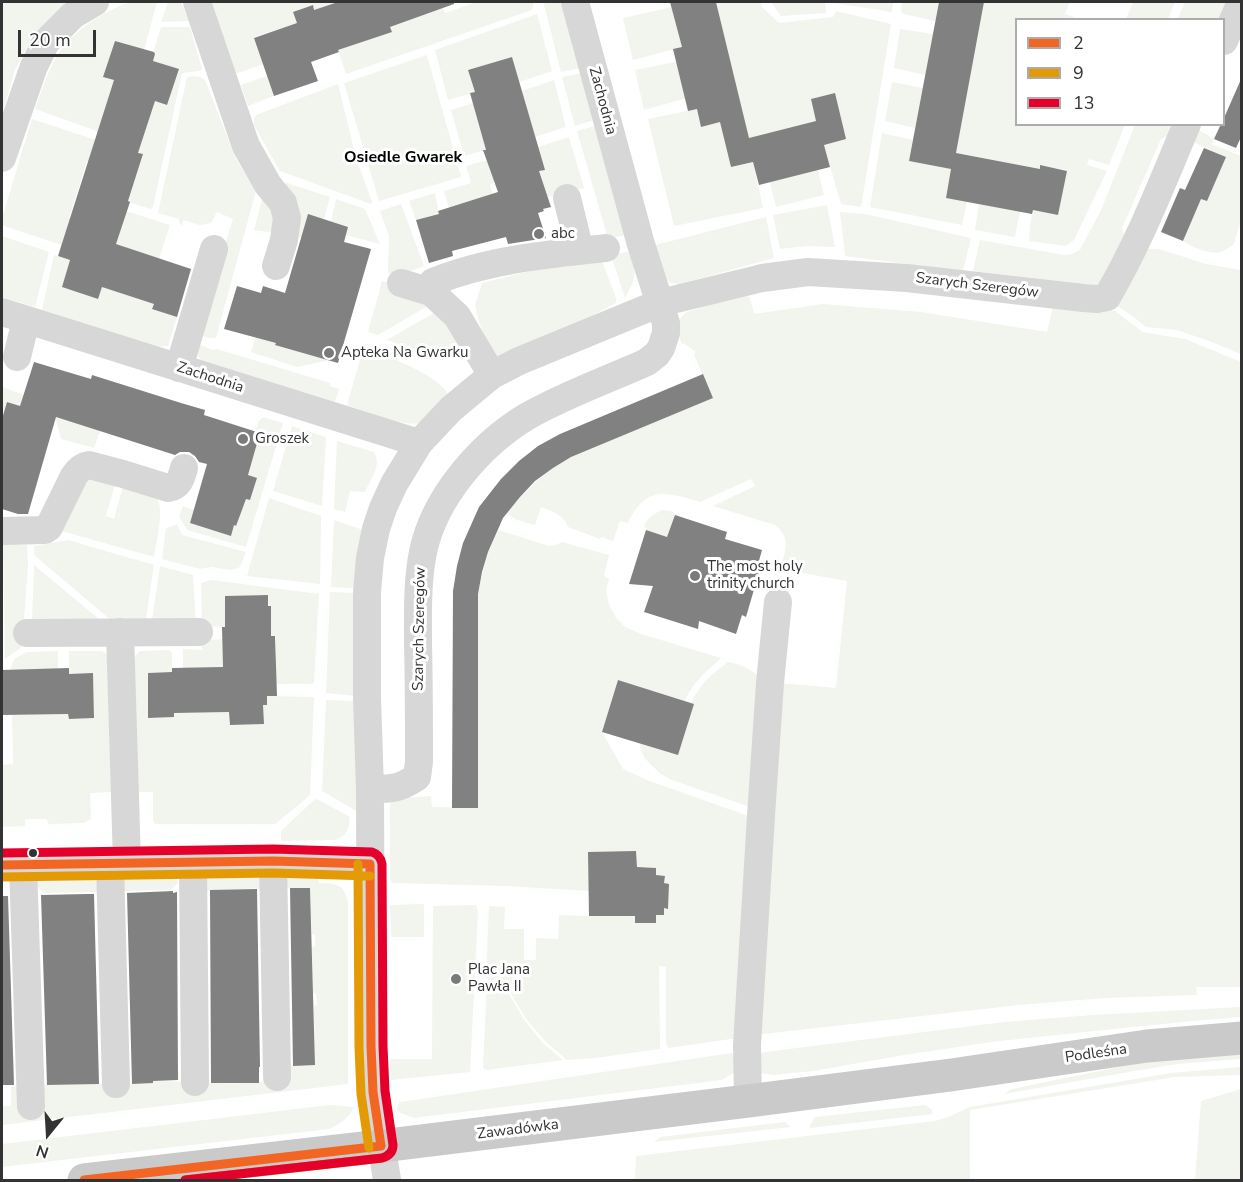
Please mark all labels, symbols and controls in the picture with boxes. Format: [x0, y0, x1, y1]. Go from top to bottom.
scale bar [21, 18, 99, 56]
legend [1015, 18, 1225, 126]
text: 20 m [29, 28, 71, 52]
text: 2 [1073, 31, 1084, 55]
text: 9 [1073, 61, 1084, 85]
street label: Zachodnia [584, 65, 620, 137]
text: 13 [1073, 91, 1095, 115]
district label: Osiedle Gwarek [344, 148, 462, 168]
place label: abc [551, 225, 575, 243]
marker: abc [532, 227, 546, 241]
street label: Szarych Szeregów [915, 270, 1039, 302]
place label: Apteka Na Gwarku [341, 344, 468, 362]
marker: Apteka Na Gwarku [322, 346, 336, 360]
street label: Zachodnia [174, 359, 246, 397]
place label: Groszek [255, 430, 309, 448]
marker: Groszek [236, 432, 250, 446]
place label: The most holy trinity church [707, 558, 803, 593]
street label: Szarych Szeregów [410, 567, 430, 691]
marker: The most holy trinity church [688, 569, 702, 583]
unlabelled marker [27, 847, 39, 859]
place label: Plac Jana Pawła II [468, 961, 530, 996]
marker: Plac Jana Pawła II [449, 972, 463, 986]
street label: Podleśna [1064, 1041, 1128, 1067]
north arrow [18, 1104, 78, 1164]
street label: Zawadówka [476, 1116, 560, 1144]
text: N [33, 1139, 52, 1163]

